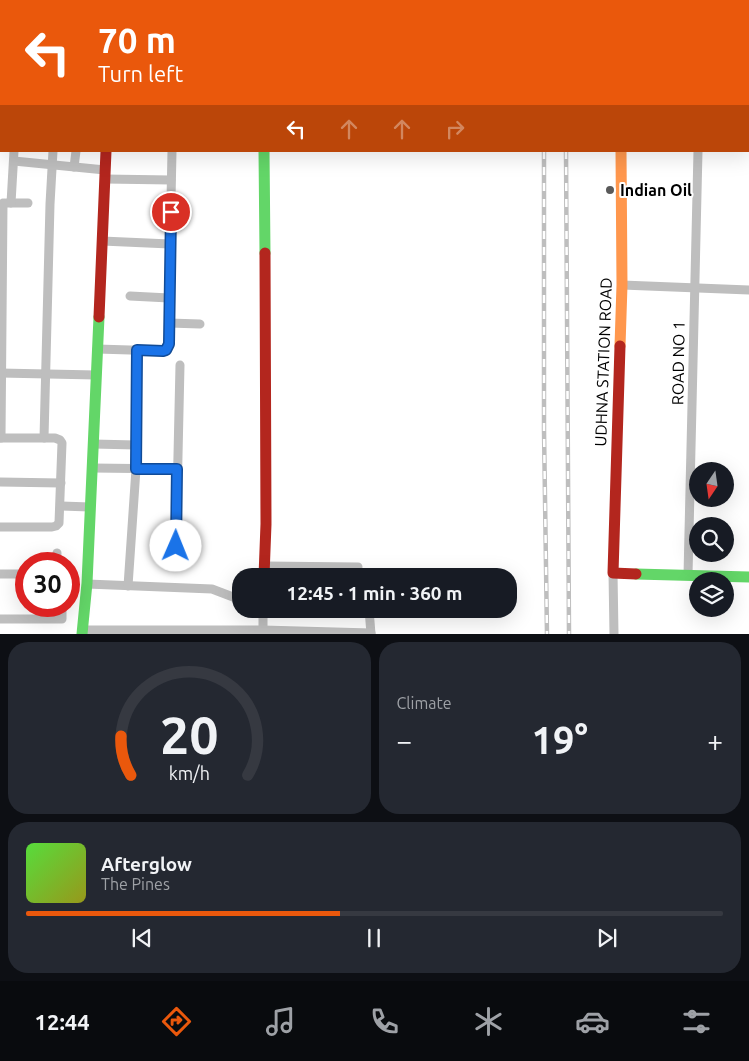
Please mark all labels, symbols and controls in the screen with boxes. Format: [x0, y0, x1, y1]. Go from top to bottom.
icon: left [15, 20, 80, 85]
text: 70 m [98, 20, 176, 60]
text: Turn left [98, 61, 183, 86]
icon: left [282, 115, 310, 143]
icon: ahead [335, 115, 363, 143]
icon: ahead [388, 115, 416, 143]
icon: right [441, 115, 469, 143]
place label: Indian Oil [620, 181, 692, 199]
marker: Indian Oil [604, 184, 616, 196]
pin [150, 191, 192, 233]
icon: arrive [157, 198, 185, 226]
street label: UDHNA STATION ROAD [591, 277, 615, 447]
street label: ROAD NO 1 [668, 321, 688, 405]
north arrow [689, 462, 734, 508]
map controls [689, 462, 734, 617]
button: search [689, 517, 734, 562]
position arrow [149, 519, 201, 571]
speed limit sign: 30 [15, 552, 80, 617]
button: layers [689, 572, 734, 617]
text: 12:45 · 1 min · 360 m [287, 582, 462, 604]
text: Climate [397, 694, 452, 712]
text: 20 [160, 706, 219, 764]
text: 19° [532, 719, 588, 761]
text: − [397, 725, 412, 756]
text: + [707, 725, 723, 756]
text: km/h [169, 763, 210, 783]
text: Afterglow [101, 853, 192, 875]
text: The Pines [101, 875, 170, 893]
icon: previous [128, 924, 156, 952]
icon: pause [360, 924, 388, 952]
icon: next [593, 924, 621, 952]
icon: directions [159, 1004, 194, 1039]
icon: music [263, 1004, 298, 1039]
icon: phone [367, 1004, 402, 1039]
icon: climate [471, 1004, 506, 1039]
icon: car [575, 1004, 610, 1039]
icon: filters [679, 1004, 714, 1039]
text: 12:44 [35, 1009, 90, 1034]

